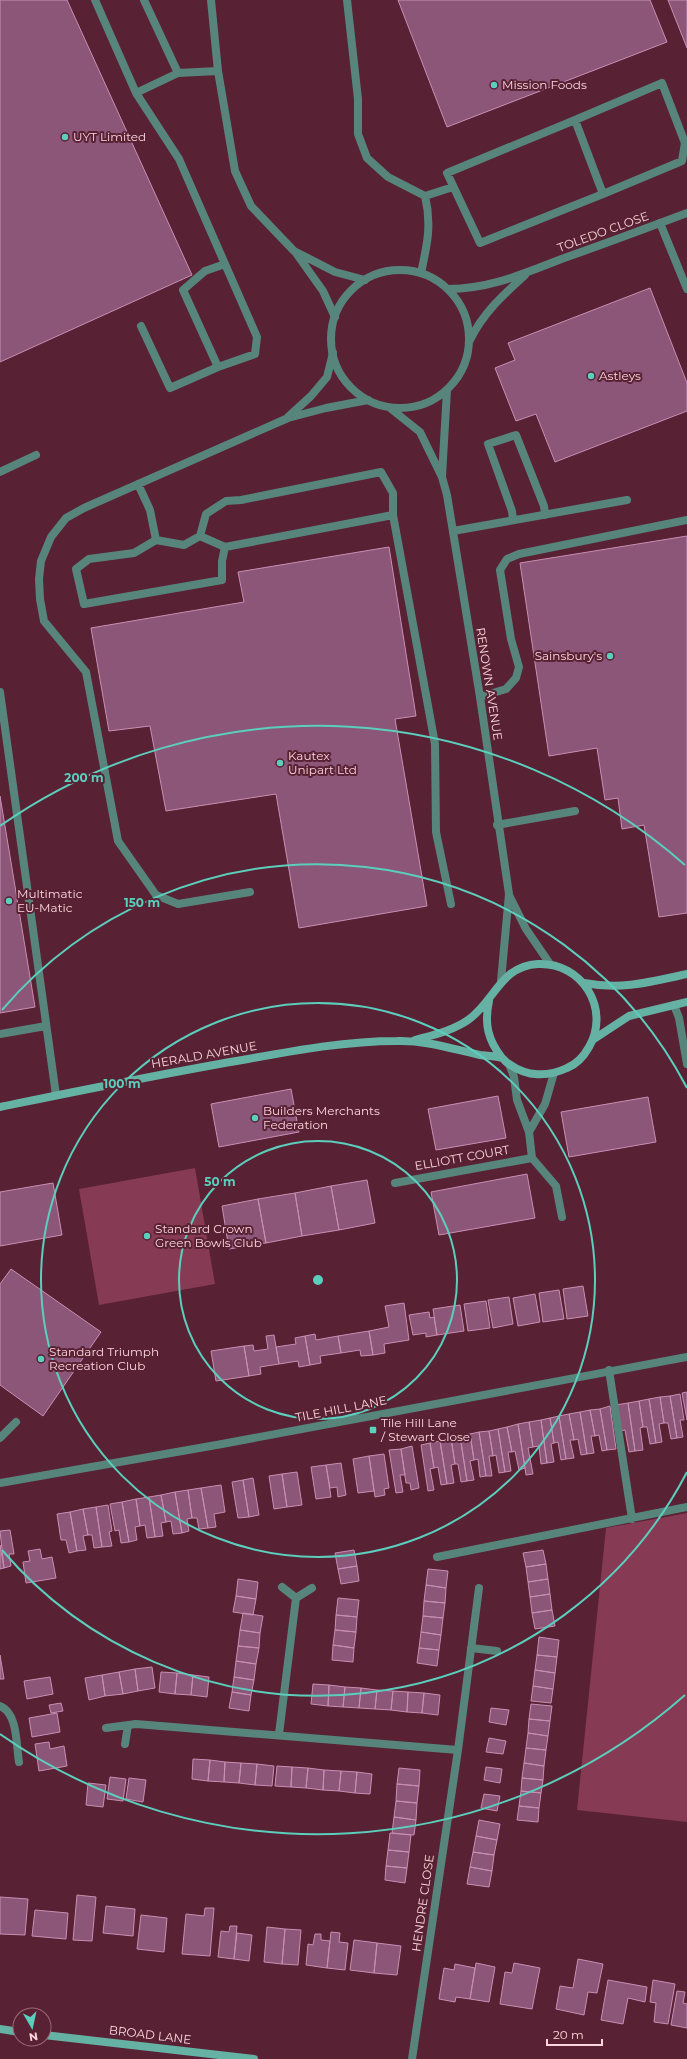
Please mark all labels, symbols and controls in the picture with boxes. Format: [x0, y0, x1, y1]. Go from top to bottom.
place label: Mission Foods [502, 77, 587, 92]
marker: Mission Foods [489, 80, 499, 90]
place label: UYT Limited [73, 129, 146, 144]
marker: UYT Limited [60, 132, 70, 142]
street label: TOLEDO CLOSE [555, 208, 650, 255]
place label: Astleys [599, 368, 641, 383]
marker: Astleys [586, 371, 596, 381]
street label: RENOWN AVENUE [473, 626, 506, 741]
place label: Sainsbury's [535, 648, 602, 663]
marker: Sainsbury's [605, 651, 615, 661]
place label: Kautex Unipart Ltd [288, 748, 357, 777]
marker: Kautex Unipart Ltd [275, 758, 285, 768]
text: 200 m [64, 770, 104, 785]
place label: Multimatic EU-Matic [17, 886, 83, 915]
text: 150 m [124, 895, 160, 910]
marker: Multimatic EU-Matic [4, 896, 14, 906]
street label: HERALD AVENUE [150, 1038, 258, 1071]
text: 100 m [104, 1076, 140, 1091]
place label: Builders Merchants Federation [263, 1103, 380, 1132]
marker: Builders Merchants Federation [250, 1113, 260, 1123]
street label: ELLIOTT COURT [413, 1142, 511, 1173]
text: 50 m [204, 1174, 236, 1189]
place label: Standard Crown Green Bowls Club [155, 1221, 262, 1250]
marker: Standard Crown Green Bowls Club [142, 1231, 152, 1241]
centre of rings [311, 1273, 325, 1287]
place label: Standard Triumph Recreation Club [49, 1344, 159, 1373]
marker: Standard Triumph Recreation Club [36, 1354, 46, 1364]
street label: TILE HILL LANE [294, 1392, 388, 1425]
place label: Tile Hill Lane / Stewart Close [380, 1415, 470, 1444]
marker: Tile Hill Lane / Stewart Close [368, 1425, 378, 1435]
street label: HENDRE CLOSE [408, 1853, 437, 1953]
north arrow [12, 2007, 52, 2047]
scale bar [547, 2021, 602, 2047]
street label: BROAD LANE [108, 2022, 192, 2047]
text: 20 m [553, 2027, 584, 2042]
text: N [28, 2029, 39, 2044]

